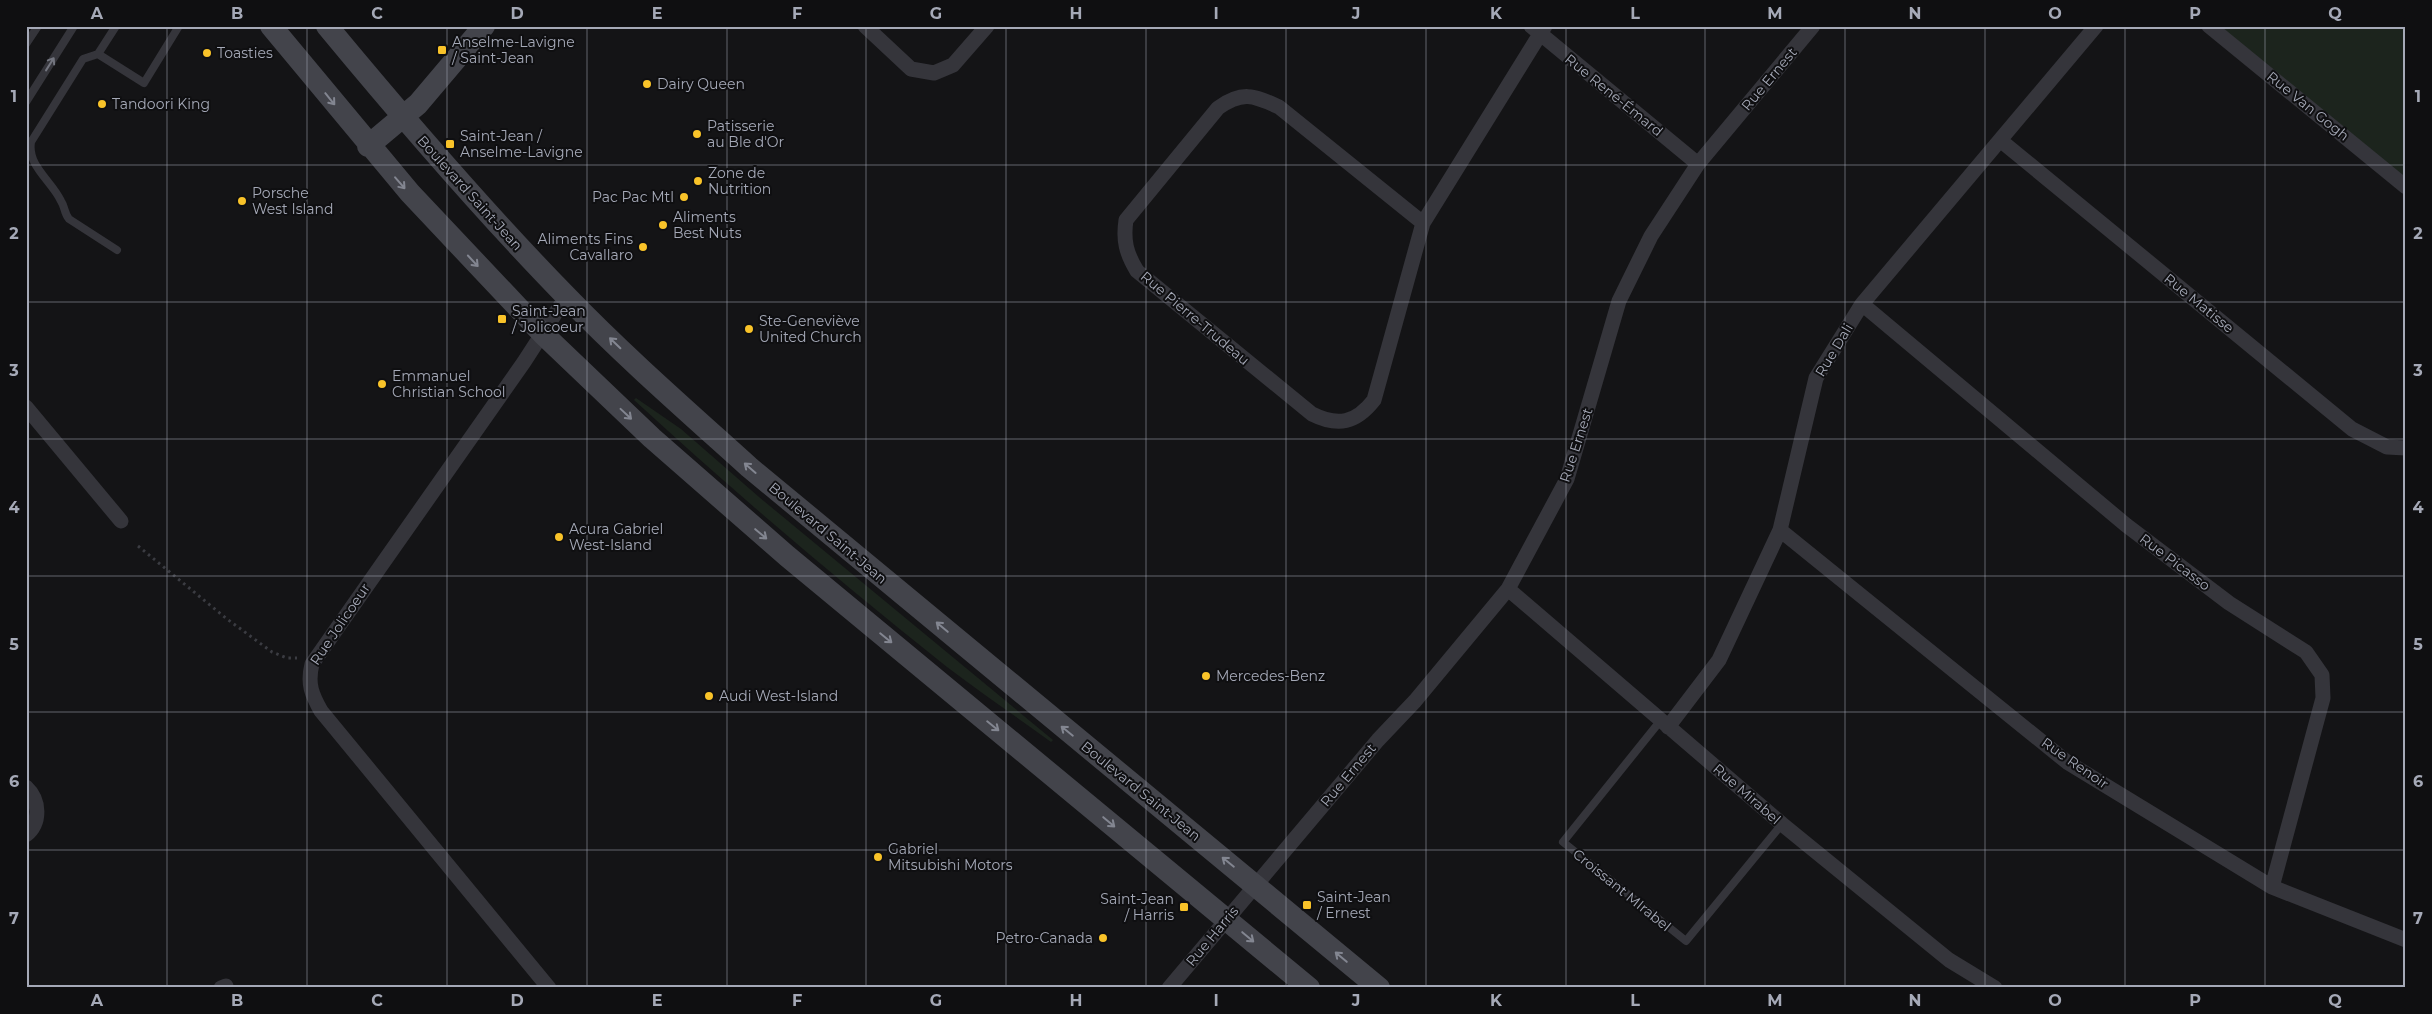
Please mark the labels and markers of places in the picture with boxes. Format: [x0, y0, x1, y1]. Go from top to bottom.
place label: Anselme-Lavigne / Saint-Jean [451, 33, 575, 67]
place label: Toasties [217, 44, 273, 62]
marker: Anselme-Lavigne / Saint-Jean [436, 44, 448, 56]
marker: Toasties [201, 47, 213, 59]
place label: Dairy Queen [657, 75, 745, 93]
marker: Dairy Queen [641, 78, 653, 90]
place label: Tandoori King [112, 95, 210, 113]
marker: Tandoori King [96, 98, 108, 110]
place label: Patisserie au Ble d'Or [707, 117, 785, 151]
place label: Saint-Jean / Anselme-Lavigne [460, 127, 583, 161]
marker: Patisserie au Ble d'Or [691, 128, 703, 140]
marker: Saint-Jean / Anselme-Lavigne [444, 138, 456, 150]
place label: Zone de Nutrition [708, 164, 771, 198]
marker: Zone de Nutrition [692, 175, 704, 187]
place label: Porsche West Island [252, 184, 333, 218]
place label: Pac Pac Mtl [592, 188, 674, 206]
marker: Pac Pac Mtl [678, 191, 690, 203]
marker: Porsche West Island [236, 195, 248, 207]
place label: Aliments Best Nuts [673, 208, 742, 242]
marker: Aliments Best Nuts [657, 219, 669, 231]
place label: Aliments Fins Cavallaro [538, 230, 633, 264]
marker: Aliments Fins Cavallaro [637, 241, 649, 253]
place label: Saint-Jean / Jolicoeur [511, 302, 586, 336]
place label: Ste-Geneviève United Church [759, 312, 862, 346]
marker: Saint-Jean / Jolicoeur [496, 313, 508, 325]
marker: Ste-Geneviève United Church [743, 323, 755, 335]
place label: Emmanuel Christian School [392, 367, 506, 401]
marker: Emmanuel Christian School [376, 378, 388, 390]
place label: Acura Gabriel West-Island [569, 520, 663, 554]
marker: Acura Gabriel West-Island [553, 531, 565, 543]
place label: Mercedes-Benz [1216, 667, 1325, 685]
marker: Mercedes-Benz [1200, 670, 1212, 682]
place label: Audi West-Island [719, 687, 838, 705]
marker: Audi West-Island [703, 690, 715, 702]
place label: Gabriel Mitsubishi Motors [888, 840, 1013, 874]
marker: Gabriel Mitsubishi Motors [872, 851, 884, 863]
place label: Saint-Jean / Ernest [1316, 888, 1391, 922]
place label: Saint-Jean / Harris [1100, 890, 1174, 924]
marker: Saint-Jean / Ernest [1301, 899, 1313, 911]
marker: Saint-Jean / Harris [1178, 901, 1190, 913]
place label: Petro-Canada [996, 929, 1093, 947]
marker: Petro-Canada [1097, 932, 1109, 944]

